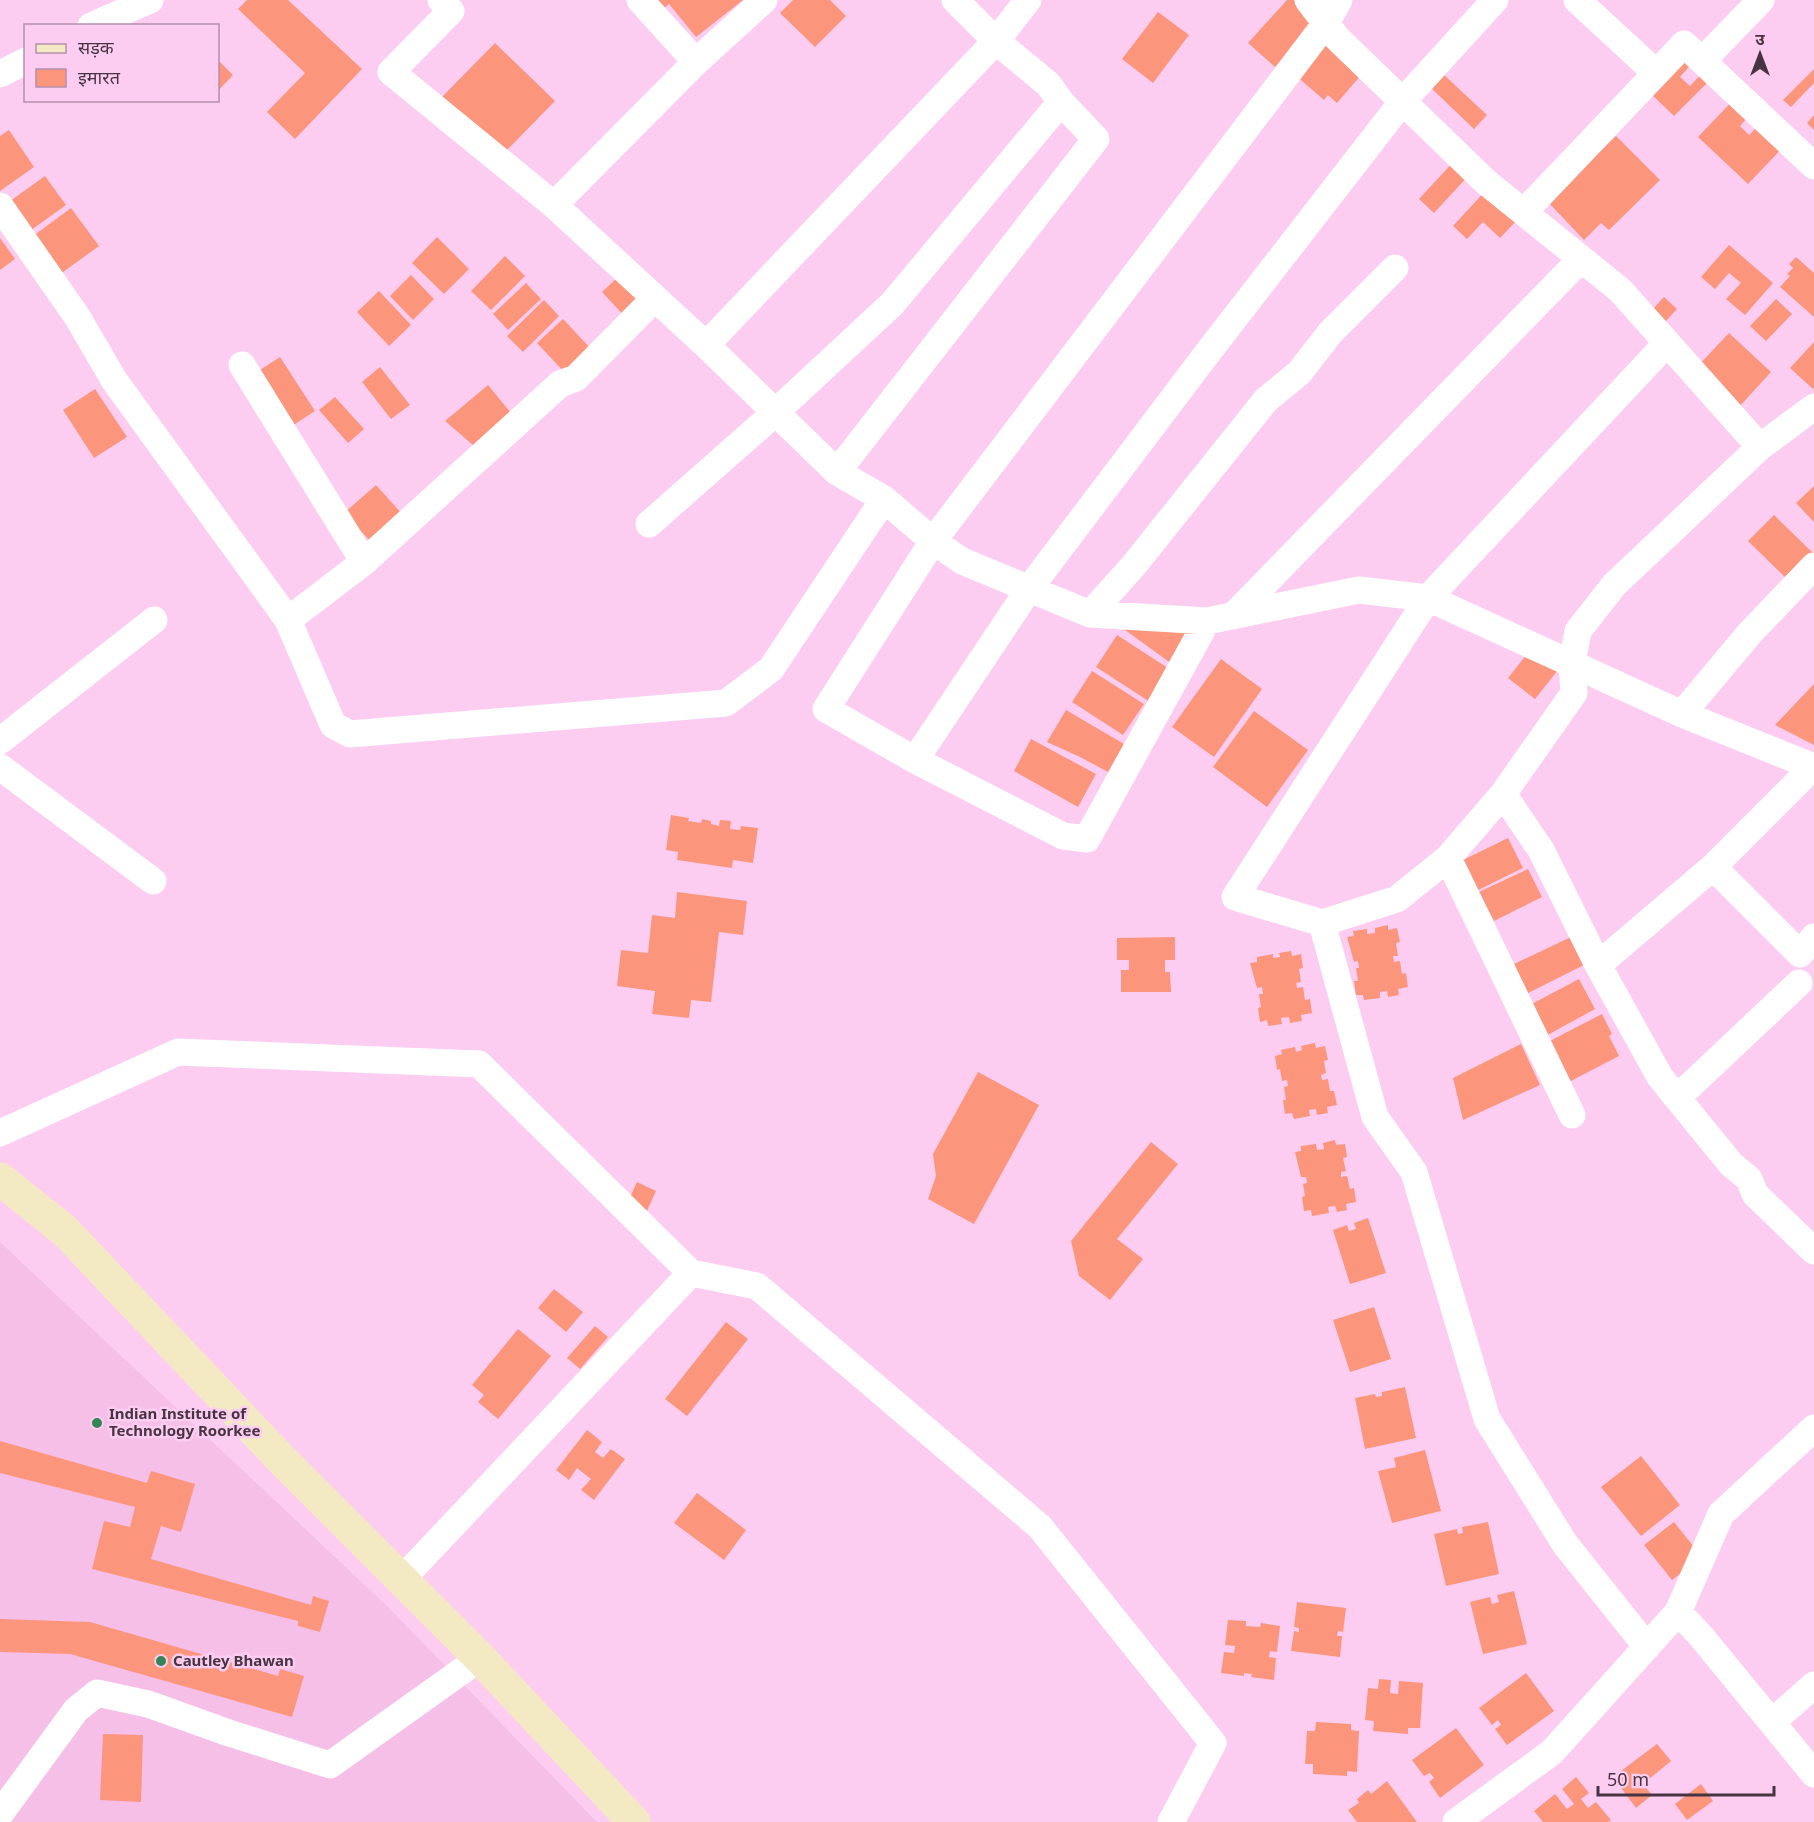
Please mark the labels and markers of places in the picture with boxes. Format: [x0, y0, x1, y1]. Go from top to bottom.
place label: Indian Institute of Technology Roorkee [109, 1403, 261, 1440]
marker: Indian Institute of Technology Roorkee [90, 1416, 104, 1430]
place label: Cautley Bhawan [173, 1650, 294, 1670]
marker: Cautley Bhawan [154, 1654, 168, 1668]

